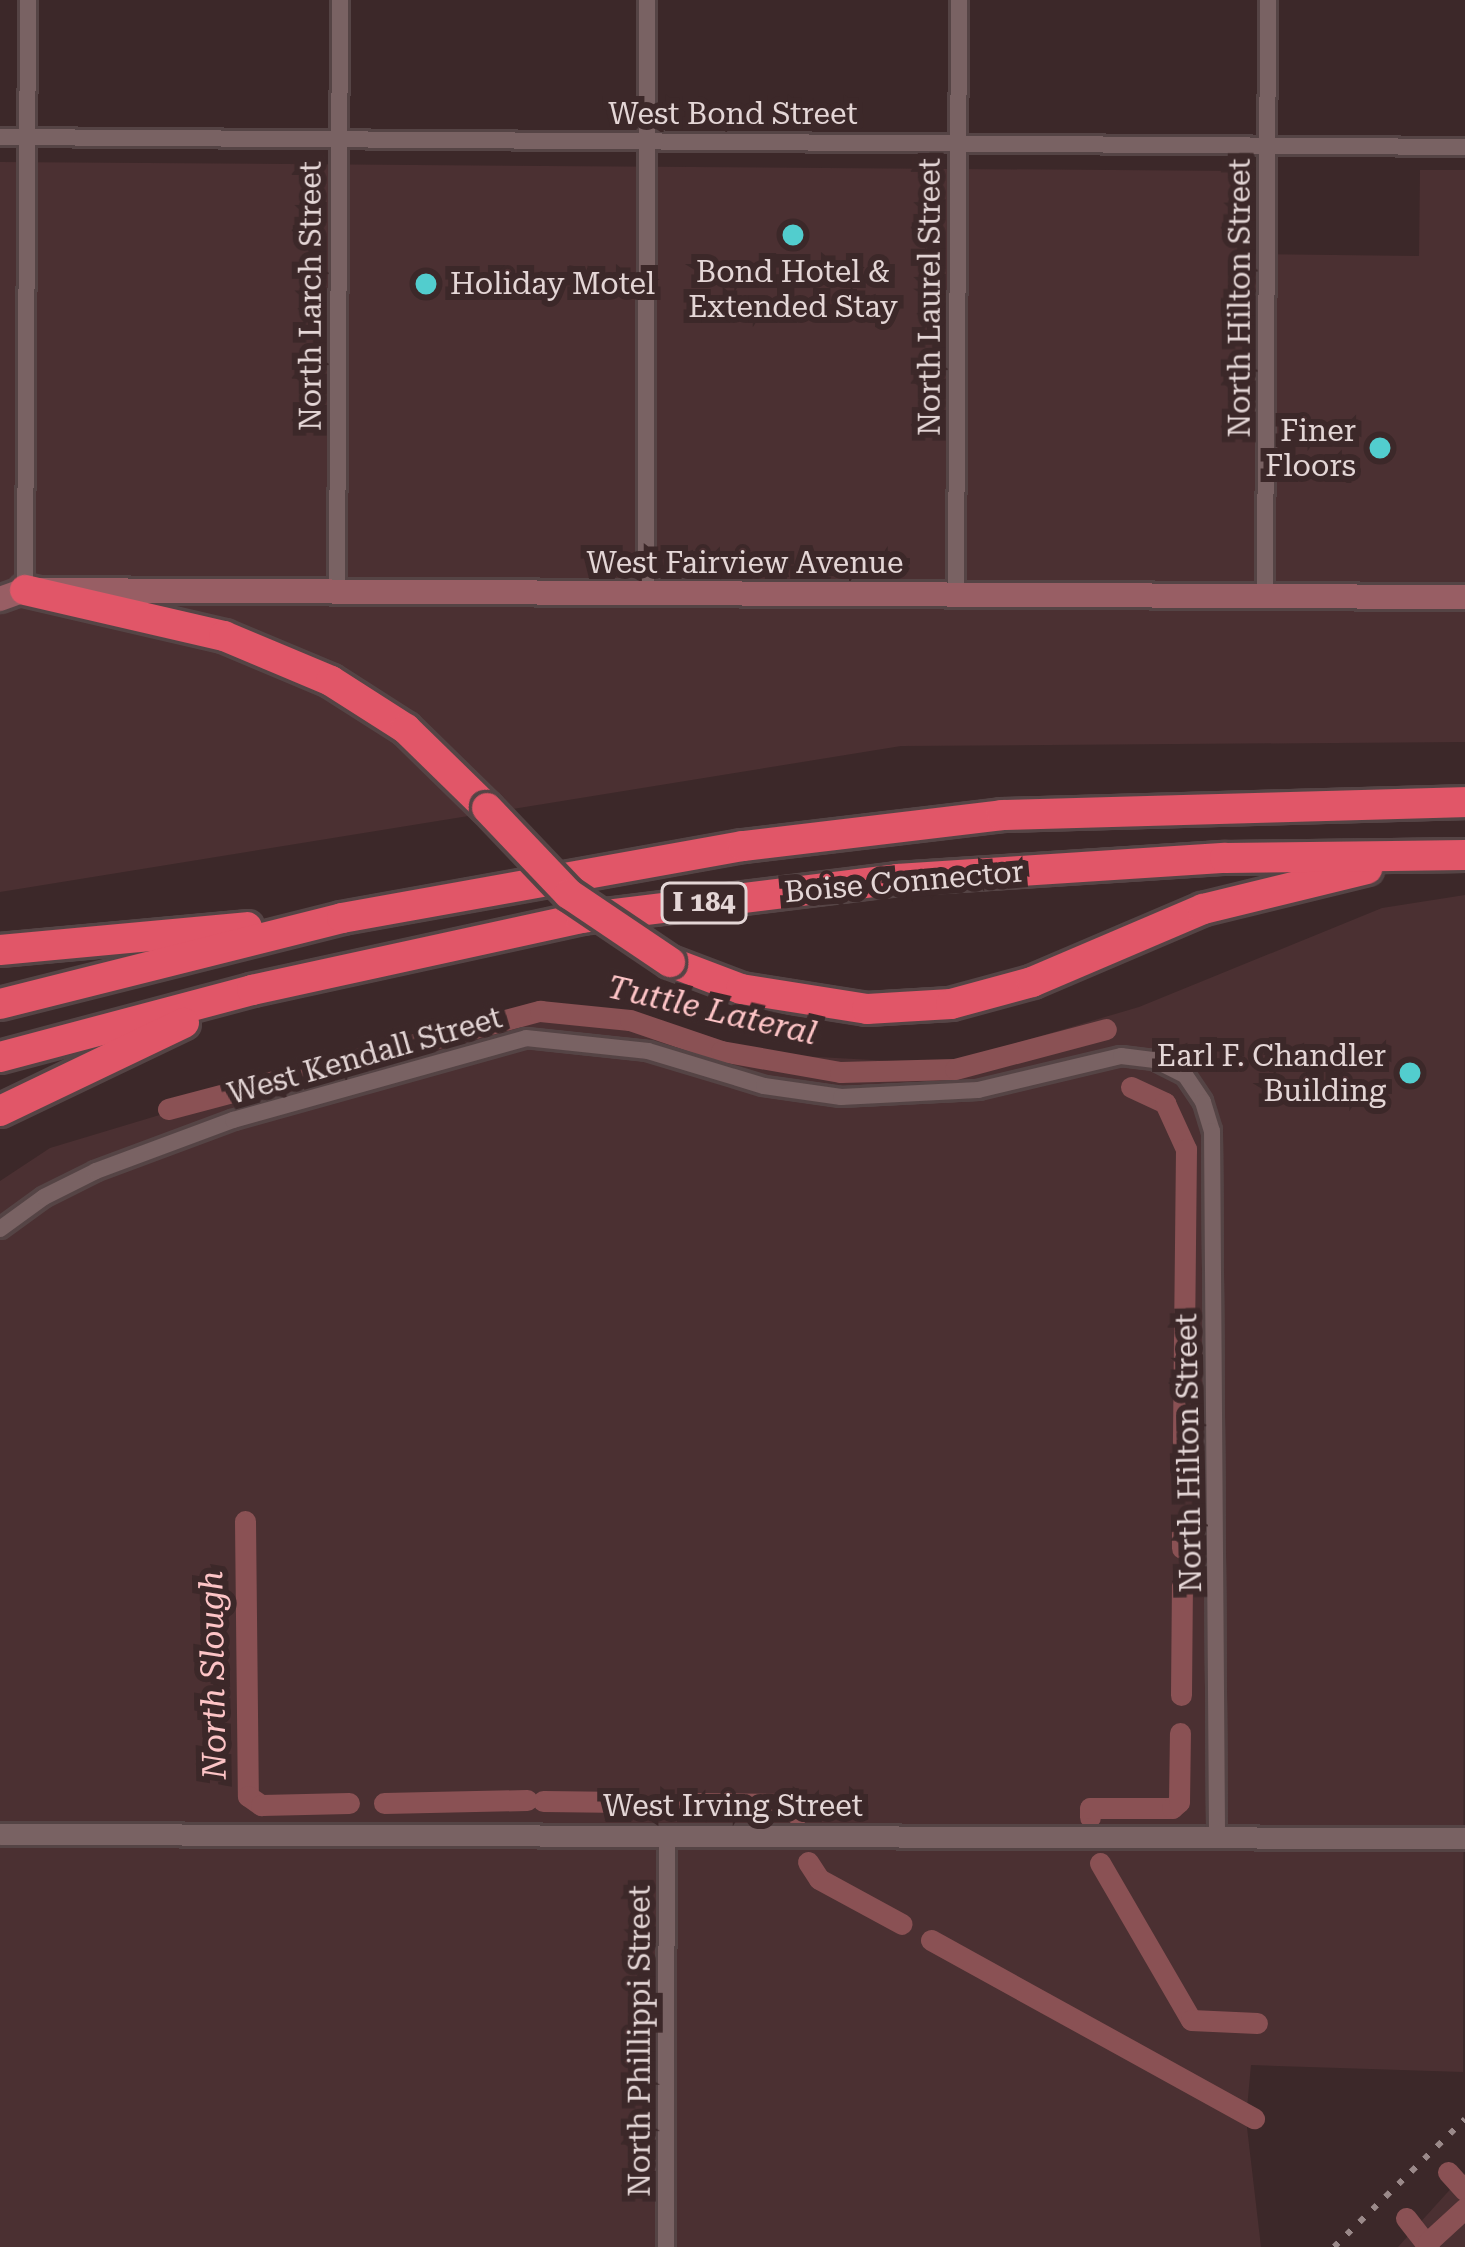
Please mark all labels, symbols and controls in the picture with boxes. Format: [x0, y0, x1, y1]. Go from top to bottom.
street label: West Bond Street [608, 96, 858, 132]
street label: North Laurel Street [912, 158, 948, 436]
street label: North Hilton Street [1222, 158, 1258, 438]
street label: North Larch Street [293, 161, 329, 431]
marker: Bond Hotel & Extended Stay [780, 222, 806, 248]
place label: Bond Hotel & Extended Stay [688, 254, 898, 324]
place label: Holiday Motel [450, 266, 655, 302]
marker: Holiday Motel [413, 271, 439, 297]
place label: Finer Floors [1265, 413, 1356, 484]
marker: Finer Floors [1367, 435, 1393, 461]
street label: West Fairview Avenue [586, 545, 904, 581]
street label: Boise Connector [783, 854, 1025, 910]
road number: I 184 [659, 882, 749, 924]
water label: Tuttle Lateral [603, 967, 821, 1053]
street label: West Kendall Street [224, 1000, 506, 1112]
place label: Earl F. Chandler Building [1157, 1038, 1386, 1108]
marker: Earl F. Chandler Building [1397, 1060, 1423, 1086]
street label: North Hilton Street [1169, 1313, 1209, 1593]
water label: North Slough [191, 1570, 235, 1780]
street label: West Irving Street [603, 1788, 863, 1824]
street label: North Phillippi Street [622, 1885, 658, 2197]

